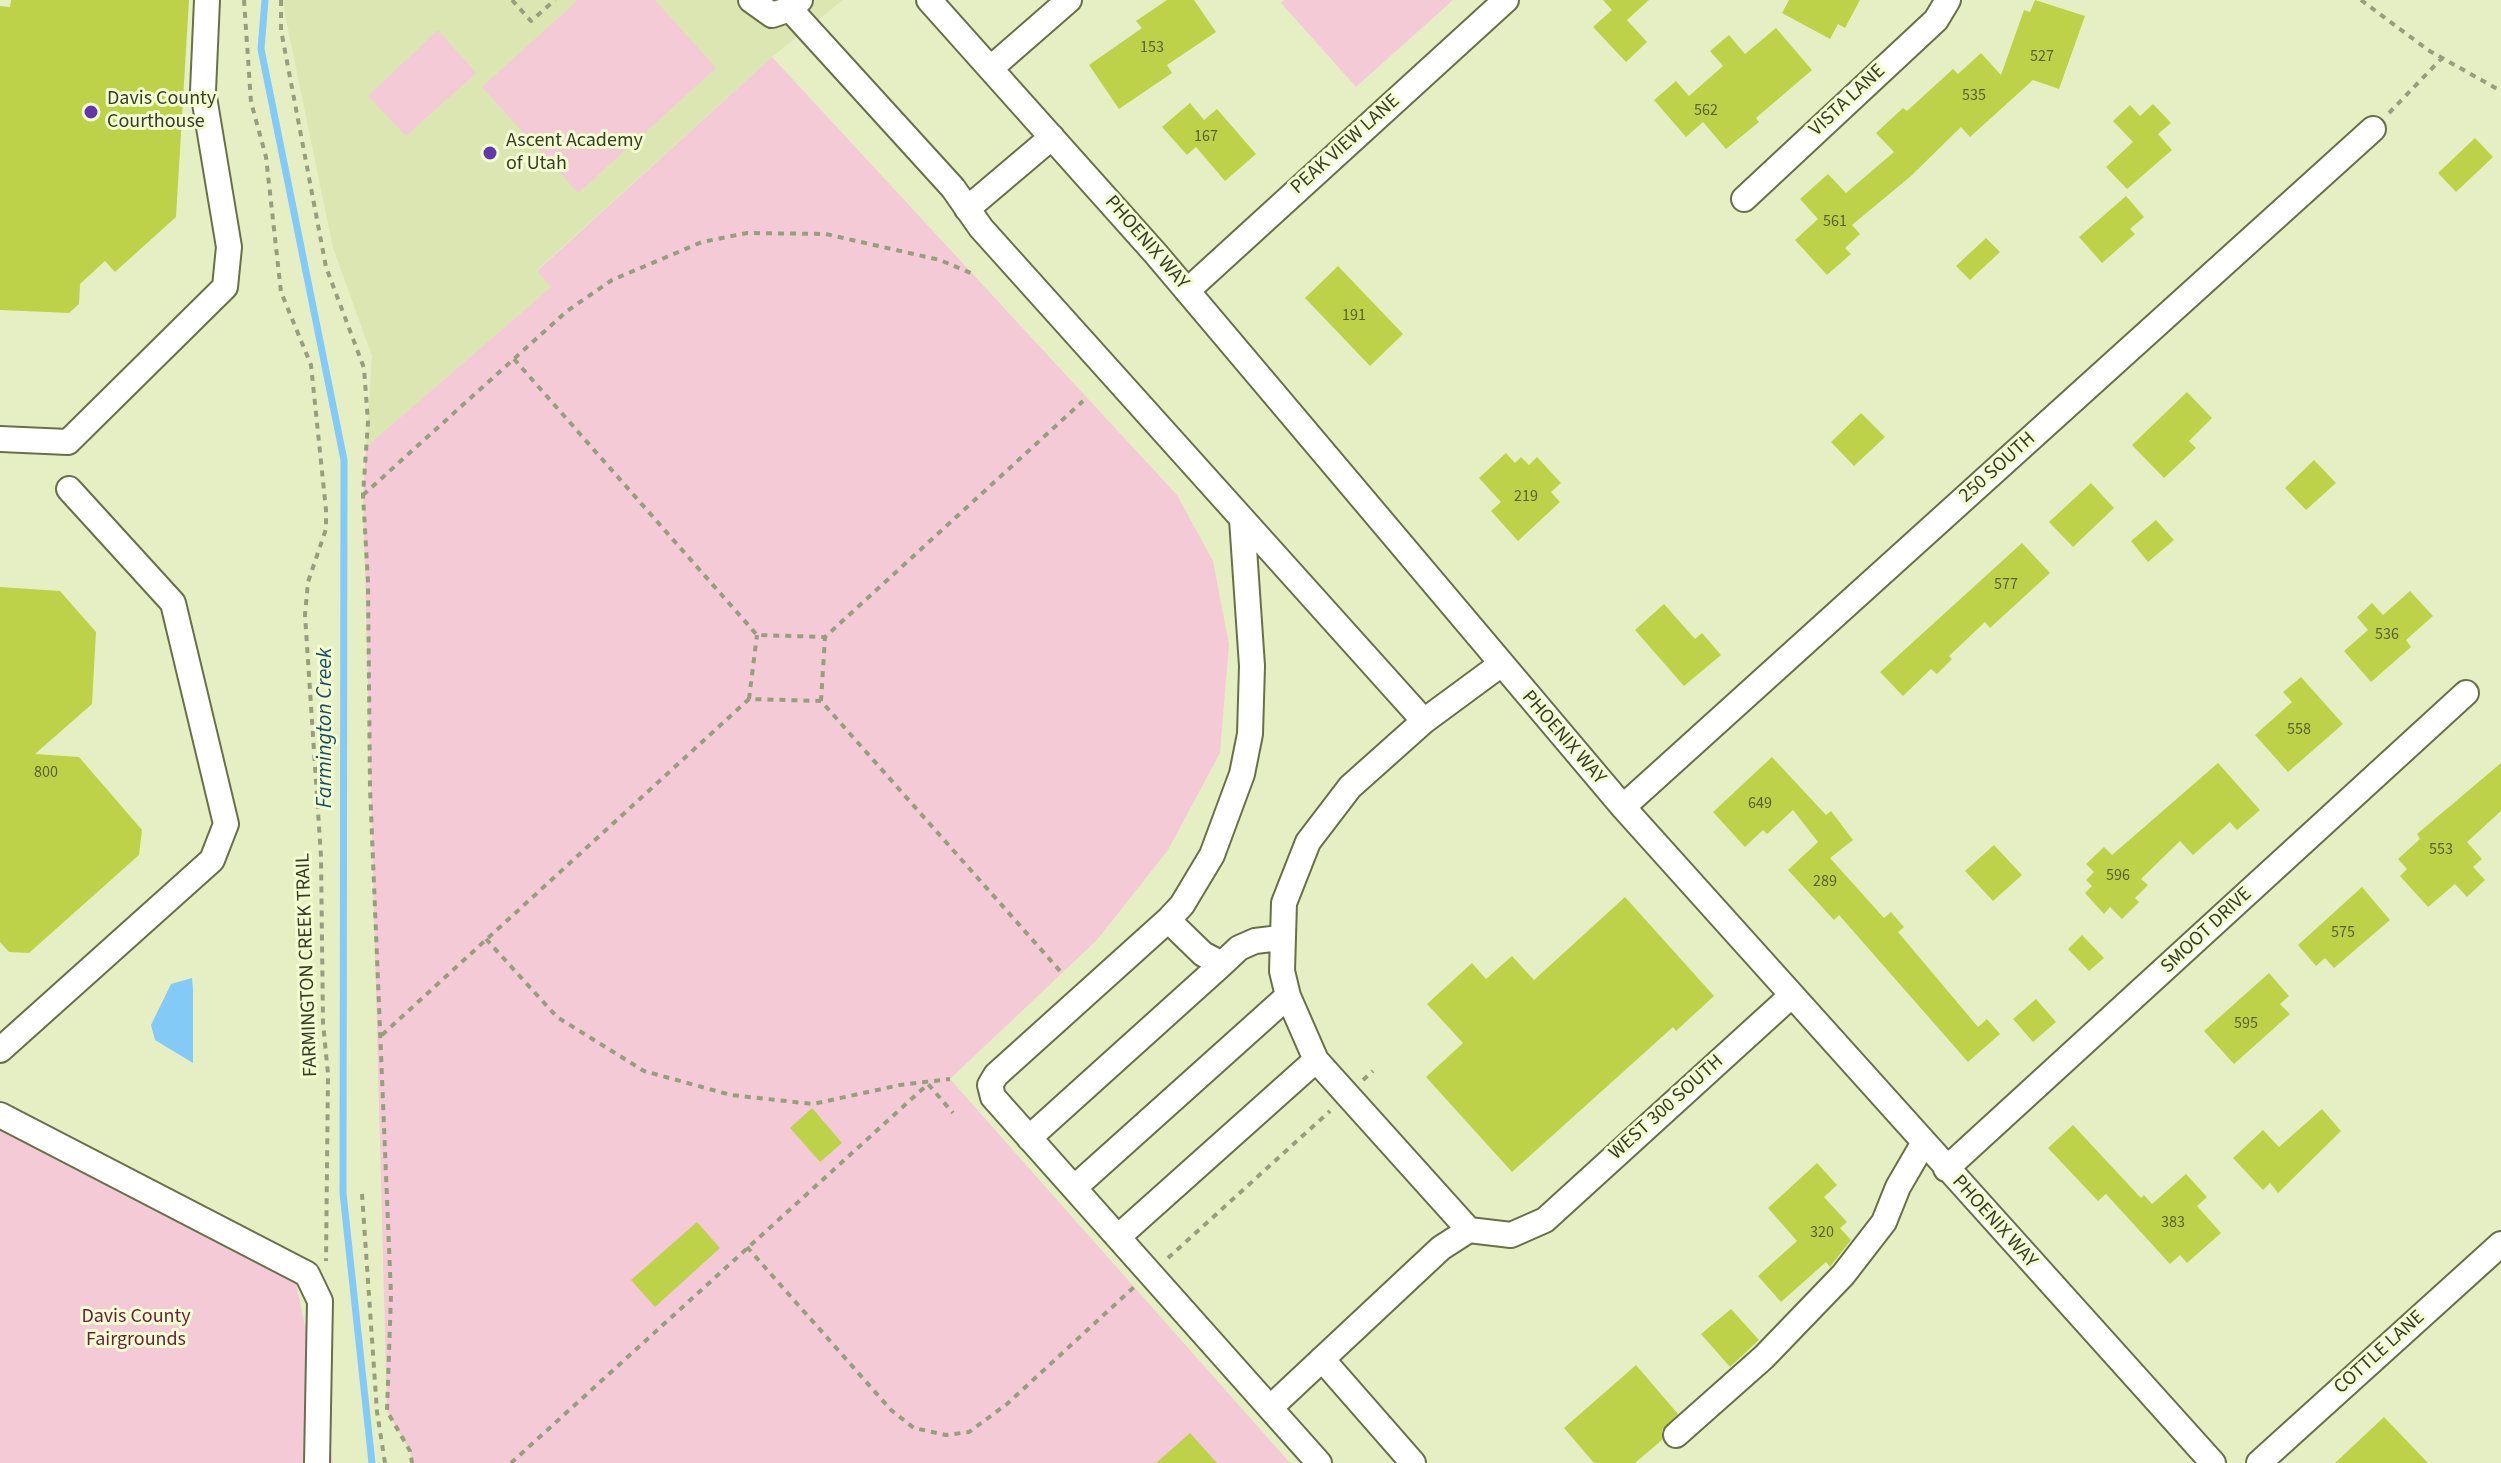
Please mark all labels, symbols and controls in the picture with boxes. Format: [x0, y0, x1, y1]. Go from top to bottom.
house number: 153 [1140, 38, 1164, 58]
house number: 527 [2030, 47, 2054, 67]
street label: VISTA LANE [1805, 60, 1891, 142]
house number: 535 [1962, 86, 1986, 106]
place label: Davis County Courthouse [107, 88, 216, 135]
street label: PEAK VIEW LANE [1287, 90, 1405, 200]
house number: 562 [1694, 101, 1718, 121]
marker: Davis County Courthouse [82, 103, 100, 121]
house number: 167 [1194, 127, 1218, 147]
place label: Ascent Academy of Utah [506, 130, 643, 177]
marker: Ascent Academy of Utah [481, 144, 499, 162]
street label: PHOENIX WAY [1099, 191, 1193, 295]
house number: 561 [1823, 212, 1847, 232]
house number: 191 [1342, 306, 1366, 326]
street label: 250 SOUTH [1955, 427, 2041, 509]
house number: 219 [1514, 487, 1538, 507]
house number: 577 [1994, 575, 2018, 595]
house number: 536 [2375, 625, 2399, 645]
water label: Farmington Creek [313, 648, 339, 808]
street label: PHOENIX WAY [1516, 686, 1610, 790]
house number: 558 [2287, 720, 2311, 740]
house number: 800 [34, 763, 58, 783]
house number: 649 [1748, 794, 1772, 814]
house number: 553 [2429, 840, 2453, 860]
street label: FARMINGTON CREEK TRAIL [292, 853, 324, 1077]
house number: 596 [2106, 866, 2130, 886]
house number: 289 [1813, 872, 1837, 892]
street label: SMOOT DRIVE [2156, 883, 2258, 979]
house number: 575 [2331, 923, 2355, 943]
house number: 595 [2234, 1014, 2258, 1034]
street label: WEST 300 SOUTH [1605, 1050, 1729, 1166]
street label: PHOENIX WAY [1946, 1171, 2042, 1273]
house number: 383 [2161, 1213, 2185, 1233]
house number: 320 [1810, 1223, 1834, 1243]
park label: Davis County Fairgrounds [81, 1306, 191, 1353]
street label: COTTLE LANE [2330, 1306, 2430, 1400]

